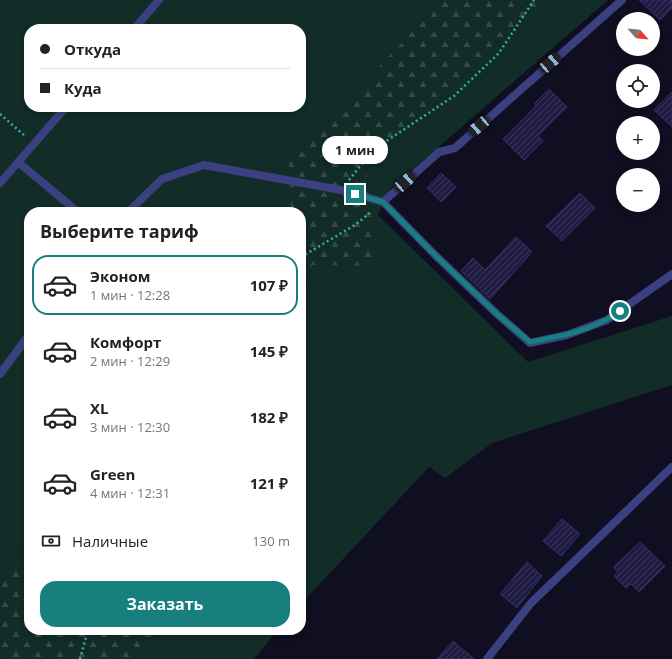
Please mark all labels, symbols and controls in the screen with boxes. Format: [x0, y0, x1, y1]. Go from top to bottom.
north arrow [616, 12, 660, 56]
map controls [616, 12, 660, 212]
text: Откуда [64, 39, 121, 59]
car [537, 51, 563, 75]
button: locate [616, 64, 660, 108]
text: Куда [64, 78, 102, 98]
car [466, 114, 492, 138]
button: + [616, 116, 660, 160]
callout: 1 мин [322, 136, 388, 164]
text: 1 мин [335, 141, 375, 159]
button: − [616, 168, 660, 212]
car [392, 170, 418, 194]
route end [346, 185, 364, 203]
text: Выберите тариф [40, 219, 199, 243]
text: Эконом [90, 266, 150, 286]
icon: car [42, 267, 78, 303]
text: 107 ₽ [250, 275, 288, 295]
text: 1 мин · 12:28 [90, 286, 170, 304]
route start [611, 302, 629, 320]
text: Комфорт [90, 332, 161, 352]
icon: car [42, 333, 78, 369]
text: 145 ₽ [250, 341, 288, 361]
text: 2 мин · 12:29 [90, 352, 170, 370]
text: XL [90, 398, 108, 418]
icon: car [42, 399, 78, 435]
text: 182 ₽ [250, 407, 288, 427]
text: 3 мин · 12:30 [90, 418, 170, 436]
text: Green [90, 464, 135, 484]
icon: car [42, 465, 78, 501]
text: 121 ₽ [250, 473, 288, 493]
text: 4 мин · 12:31 [90, 484, 170, 502]
icon: cash [40, 530, 62, 552]
text: Наличные [72, 531, 148, 551]
text: 130 m [252, 532, 290, 550]
button: Заказать [40, 581, 290, 627]

